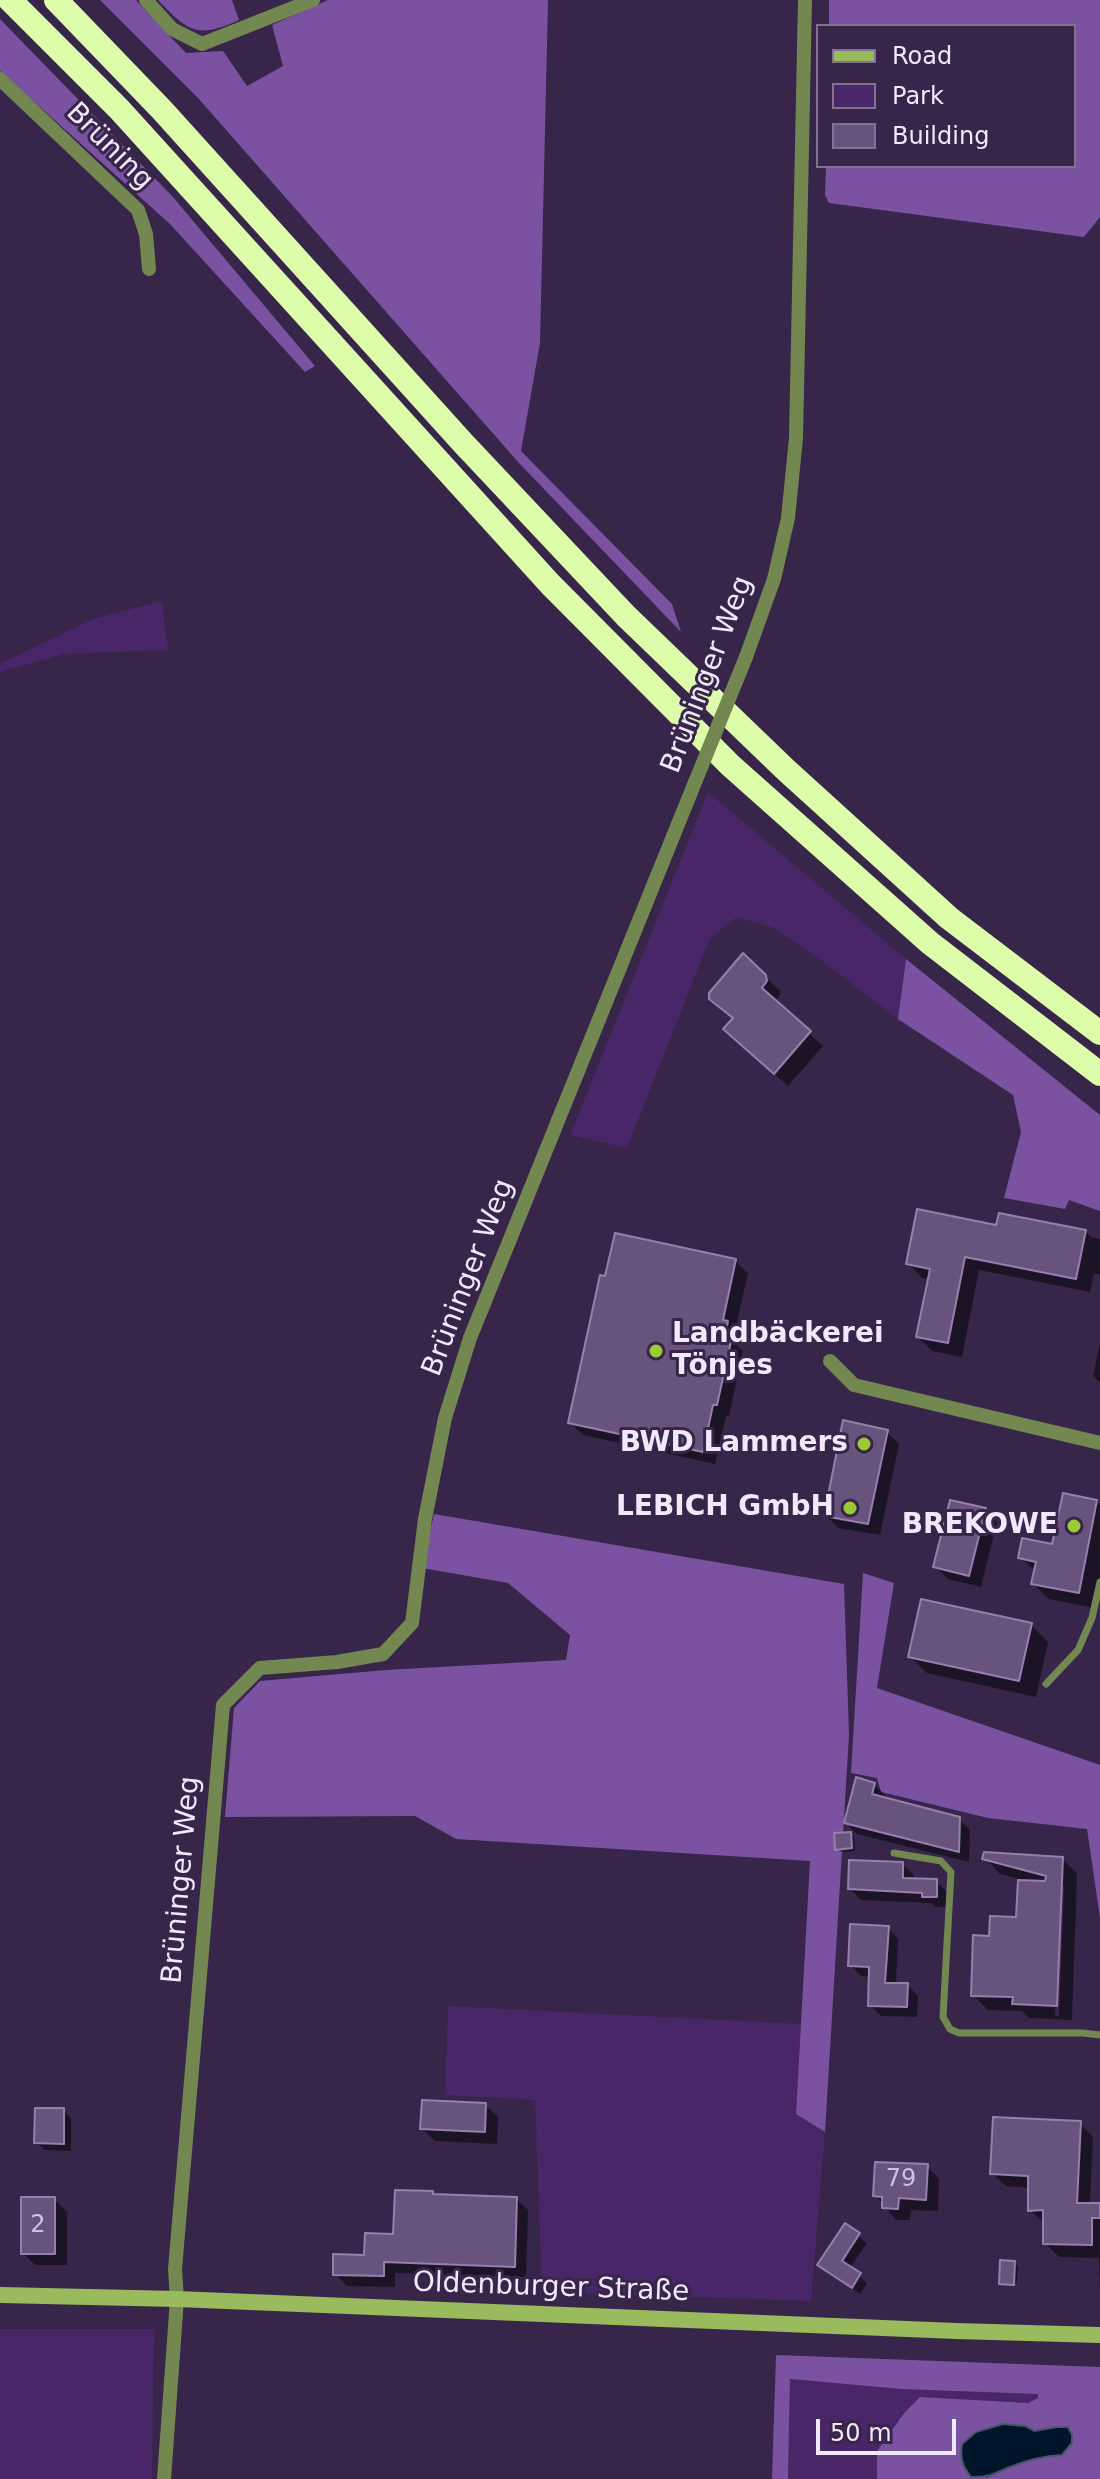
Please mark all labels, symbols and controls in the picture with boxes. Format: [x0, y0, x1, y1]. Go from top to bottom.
legend [816, 24, 1076, 168]
text: Road [892, 42, 952, 70]
text: Park [892, 82, 944, 110]
street label: Brüning [58, 96, 160, 198]
text: Building [892, 122, 989, 150]
street label: Brüninger Weg [655, 572, 761, 778]
street label: Brüninger Weg [416, 1175, 522, 1381]
place label: Landbäckerei Tönjes [672, 1318, 884, 1384]
marker: Landbäckerei Tönjes [647, 1342, 665, 1360]
place label: BWD Lammers [620, 1427, 848, 1461]
marker: BWD Lammers [855, 1435, 873, 1453]
place label: LEBICH GmbH [616, 1491, 834, 1525]
marker: LEBICH GmbH [841, 1499, 859, 1517]
place label: BREKOWE [902, 1509, 1058, 1543]
marker: BREKOWE [1065, 1517, 1083, 1535]
street label: Brüninger Weg [156, 1775, 208, 1985]
house number: 79 [886, 2166, 916, 2194]
house number: 2 [30, 2212, 46, 2240]
street label: Oldenburger Straße [412, 2266, 690, 2310]
scale bar [820, 2403, 960, 2453]
text: 50 m [830, 2419, 892, 2447]

